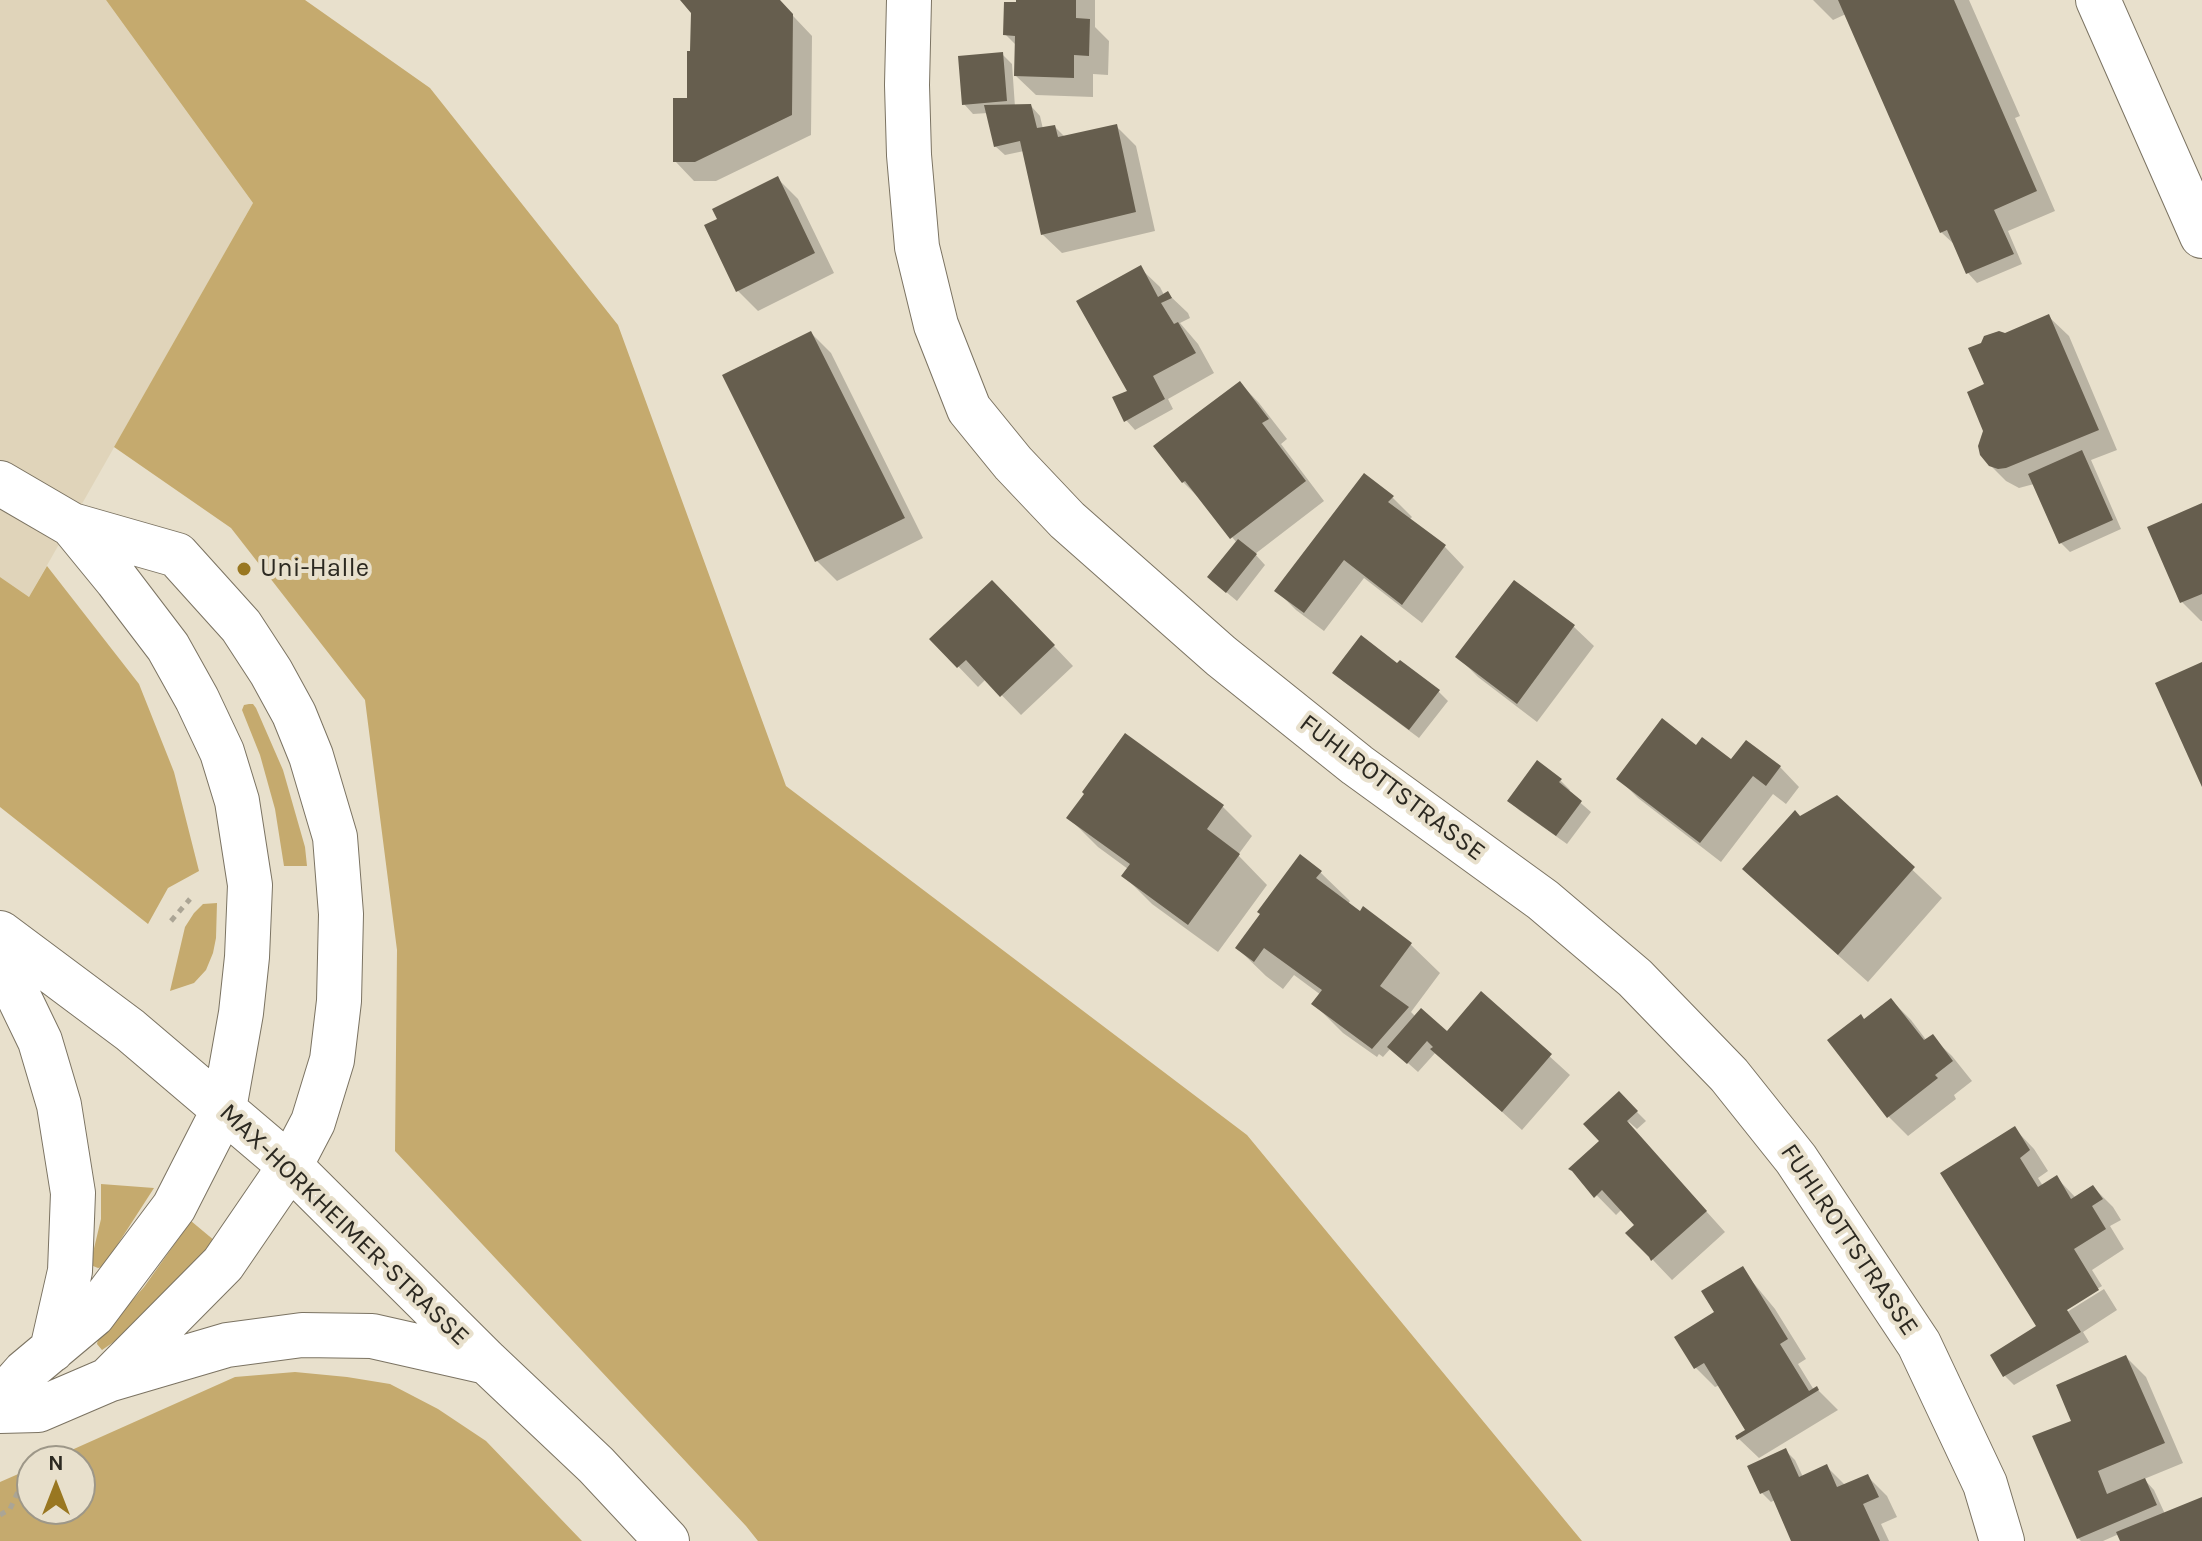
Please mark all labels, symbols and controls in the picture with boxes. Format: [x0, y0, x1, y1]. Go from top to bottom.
place label: Uni-Halle [260, 553, 369, 585]
marker: Uni-Halle [235, 560, 253, 578]
street label: FUHLROTTSTRASSE [1293, 708, 1491, 868]
street label: MAX-HORKHEIMER-STRASSE [213, 1097, 475, 1353]
street label: FUHLROTTSTRASSE [1773, 1138, 1925, 1342]
north arrow [16, 1445, 96, 1525]
text: N [48, 1450, 64, 1476]

